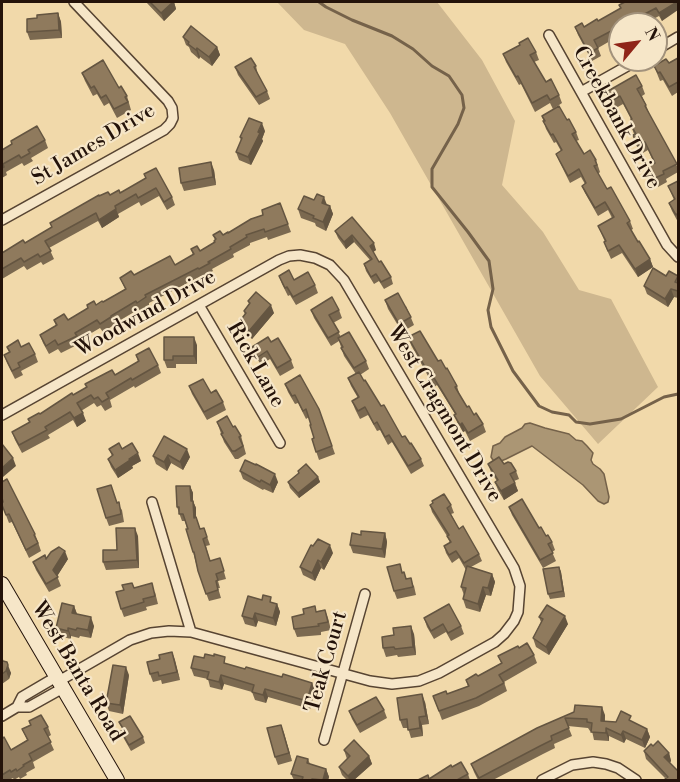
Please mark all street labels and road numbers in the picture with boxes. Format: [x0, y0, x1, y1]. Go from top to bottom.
street label: Creekbank Drive [566, 42, 666, 194]
street label: St James Drive [28, 98, 160, 192]
street label: Woodwind Drive [71, 265, 221, 363]
street label: Rick Lane [220, 318, 290, 412]
street label: West Cragmont Drive [381, 321, 507, 507]
street label: West Banta Road [25, 597, 129, 747]
street label: Teak Court [300, 608, 354, 716]

